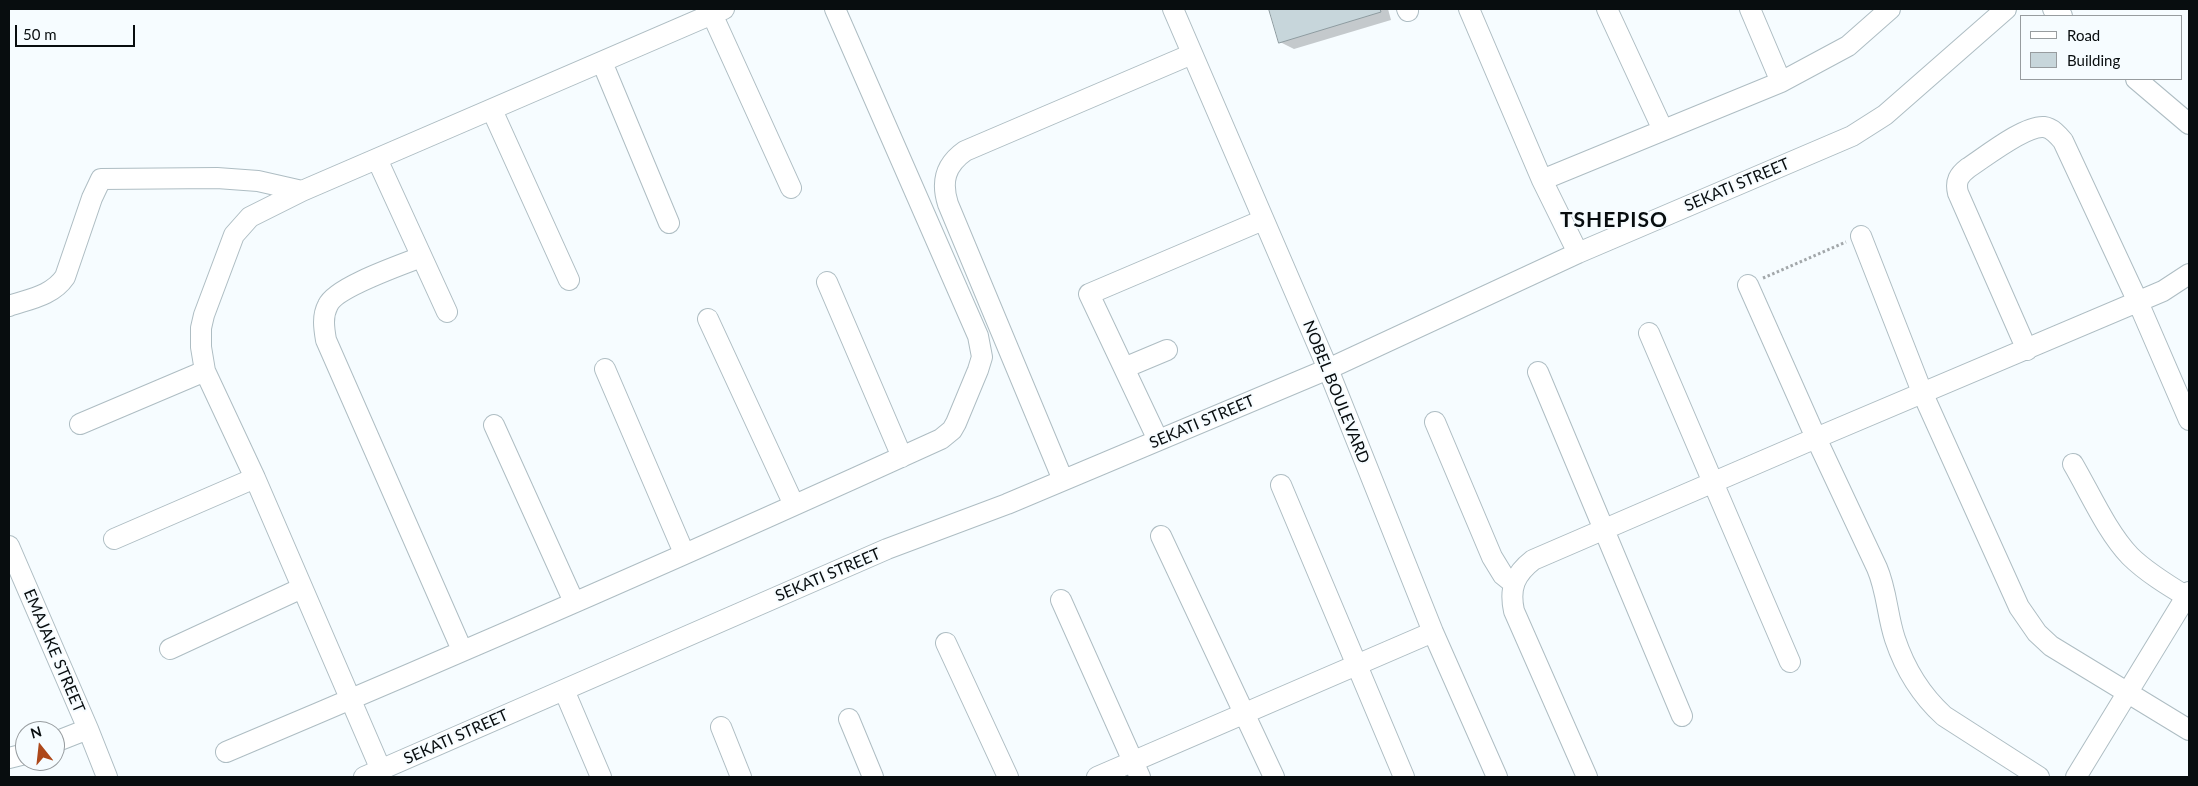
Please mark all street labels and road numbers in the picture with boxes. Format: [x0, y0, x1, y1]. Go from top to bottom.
street label: SEKATI STREET [1682, 154, 1792, 216]
street label: NOBEL BOULEVARD [1299, 318, 1373, 466]
street label: SEKATI STREET [1147, 391, 1257, 453]
street label: SEKATI STREET [773, 544, 883, 606]
street label: EMAJAKE STREET [19, 586, 89, 716]
street label: SEKATI STREET [401, 705, 511, 769]

